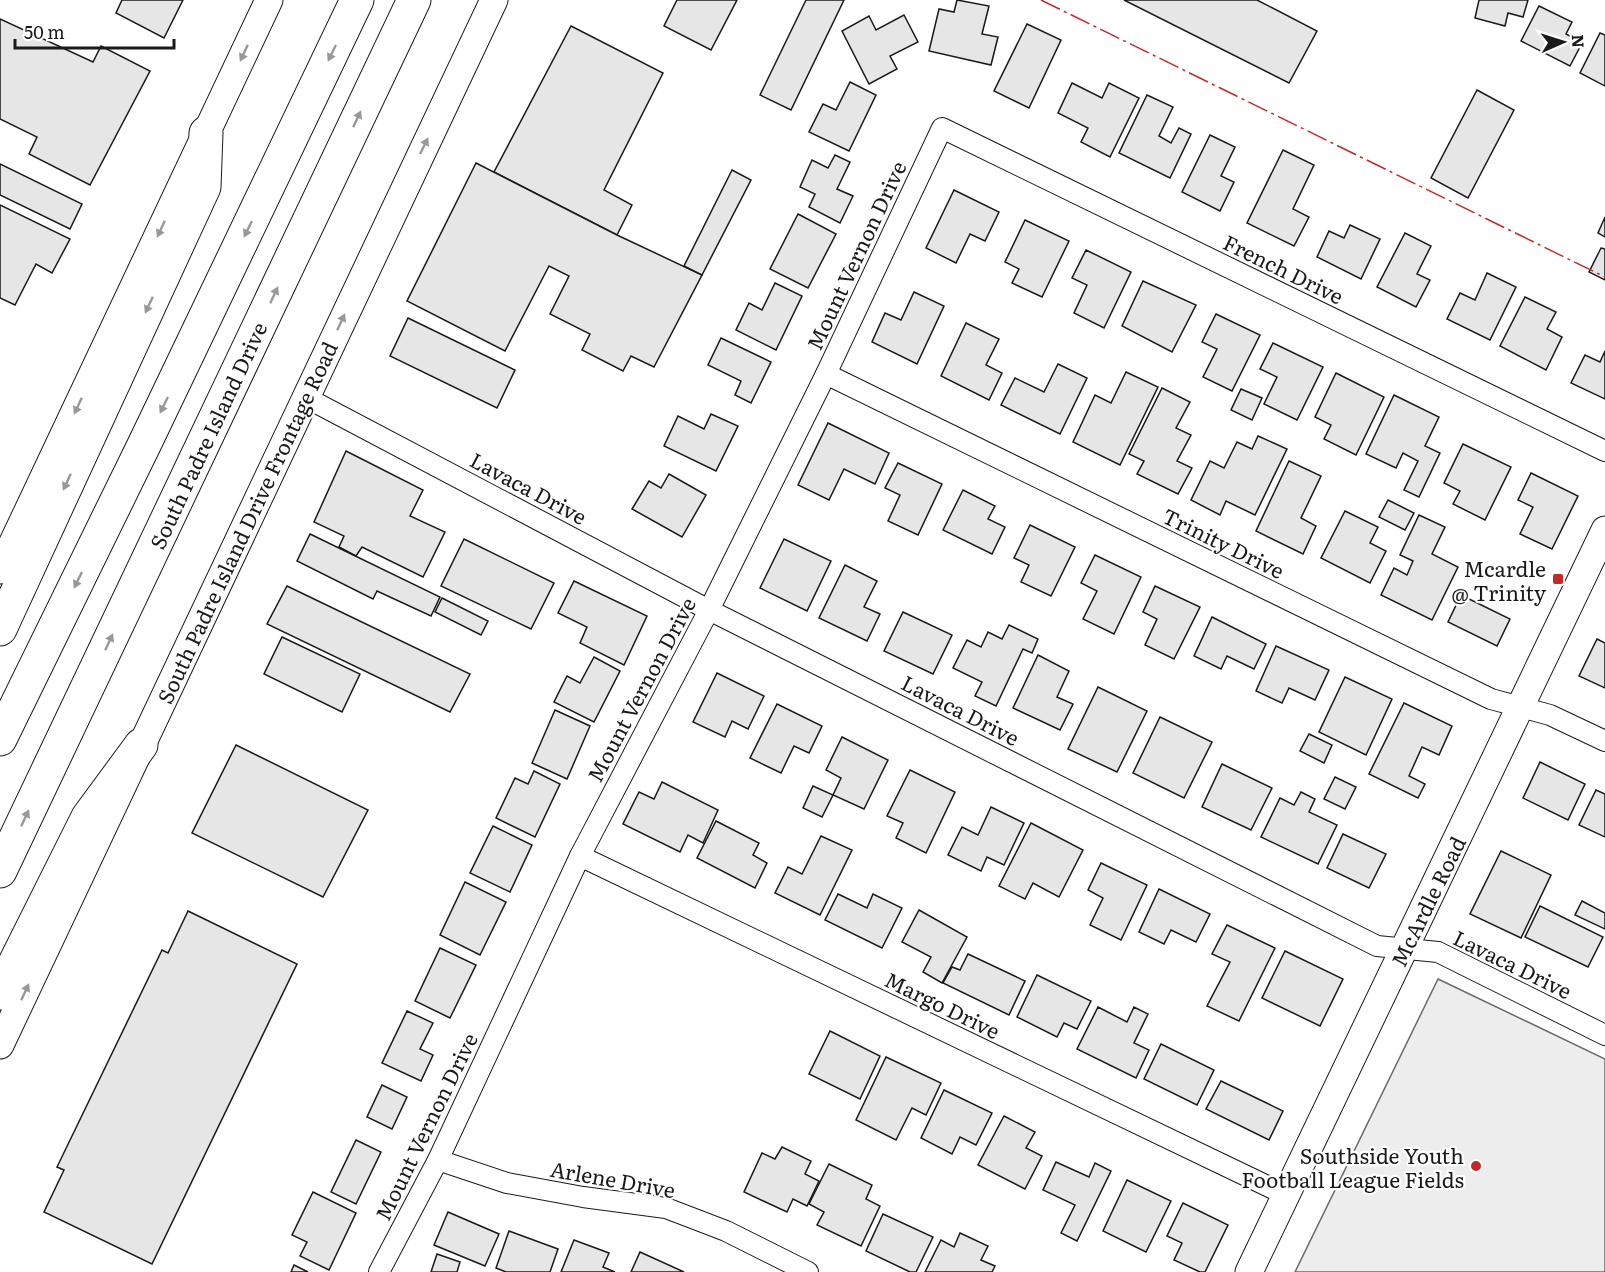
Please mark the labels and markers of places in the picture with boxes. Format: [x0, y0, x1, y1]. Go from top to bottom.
place label: Mcardle @ Trinity [1451, 552, 1547, 607]
marker: Mcardle @ Trinity [1551, 572, 1565, 586]
place label: Southside Youth Football League Fields [1242, 1139, 1464, 1194]
marker: Southside Youth Football League Fields [1469, 1159, 1483, 1173]

